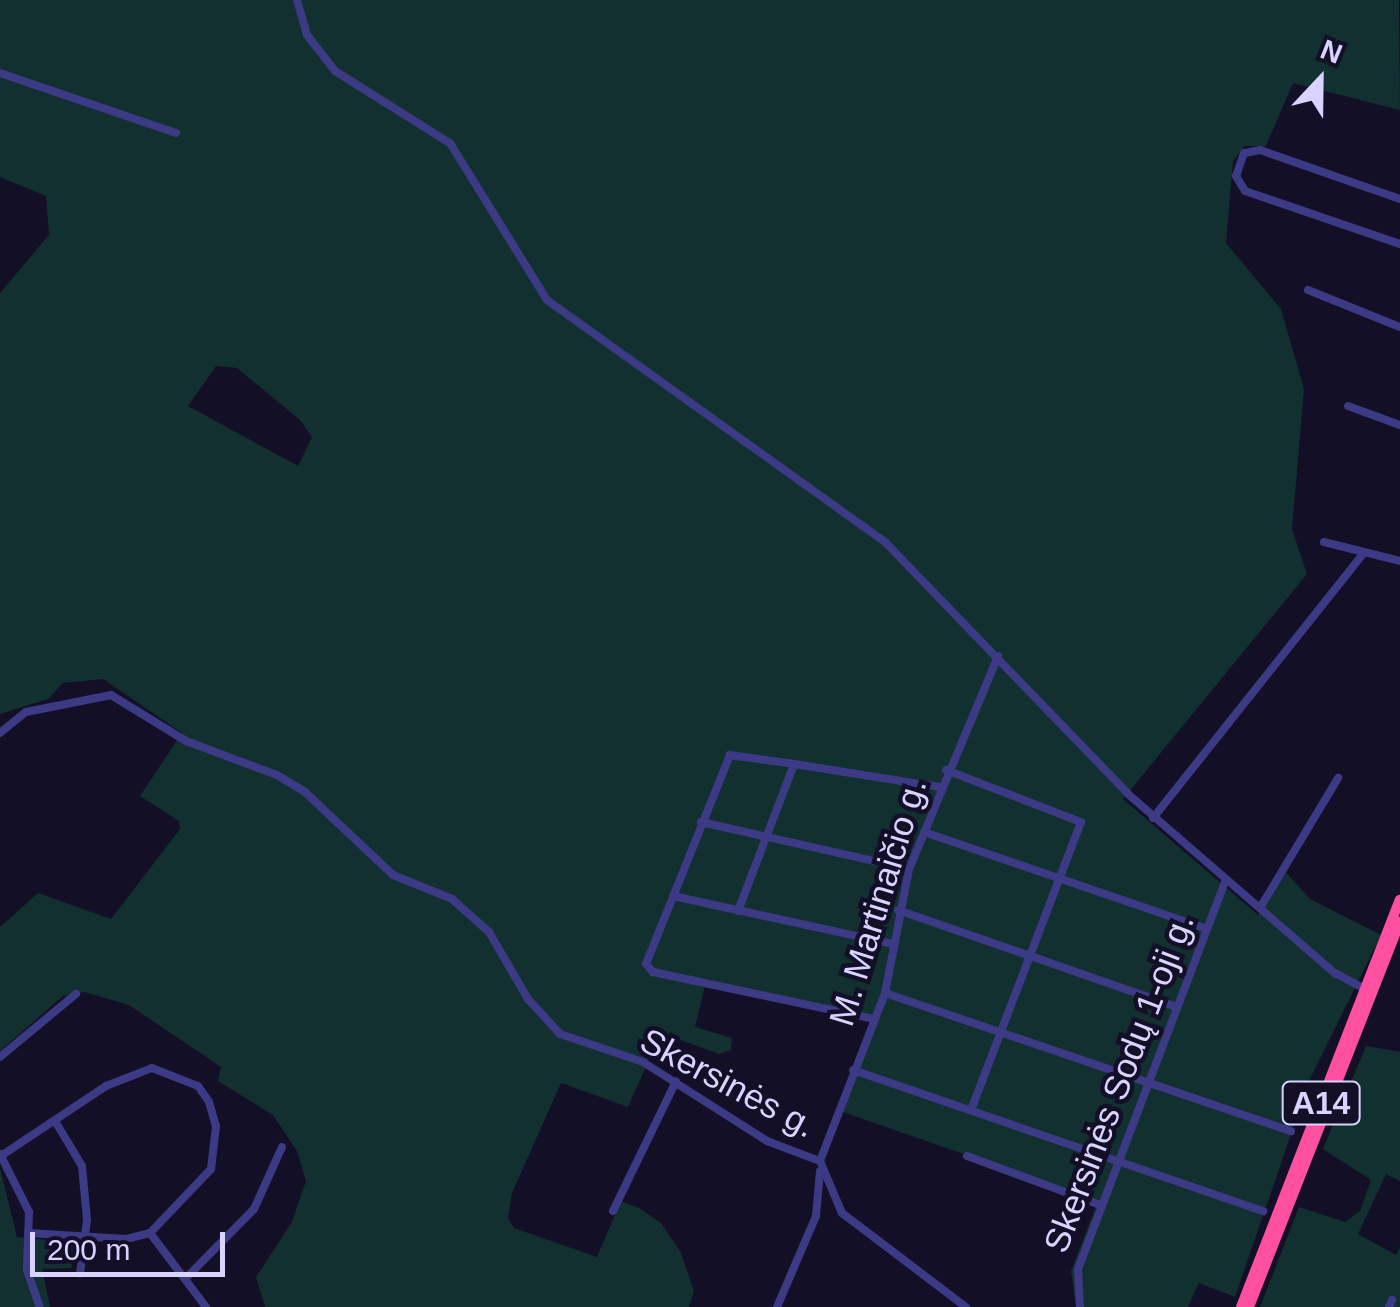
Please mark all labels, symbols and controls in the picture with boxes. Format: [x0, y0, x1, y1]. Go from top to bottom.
north arrow [1270, 30, 1370, 130]
text: N [1316, 34, 1347, 70]
street label: M. Martinaičio g. [820, 773, 936, 1031]
street label: Skersinės Sodų 1-oji g. [1035, 907, 1203, 1259]
street label: Skersinės g. [633, 1019, 823, 1147]
road number: A14 [1281, 1076, 1361, 1130]
scale bar [35, 1212, 230, 1274]
text: 200 m [47, 1233, 130, 1266]

